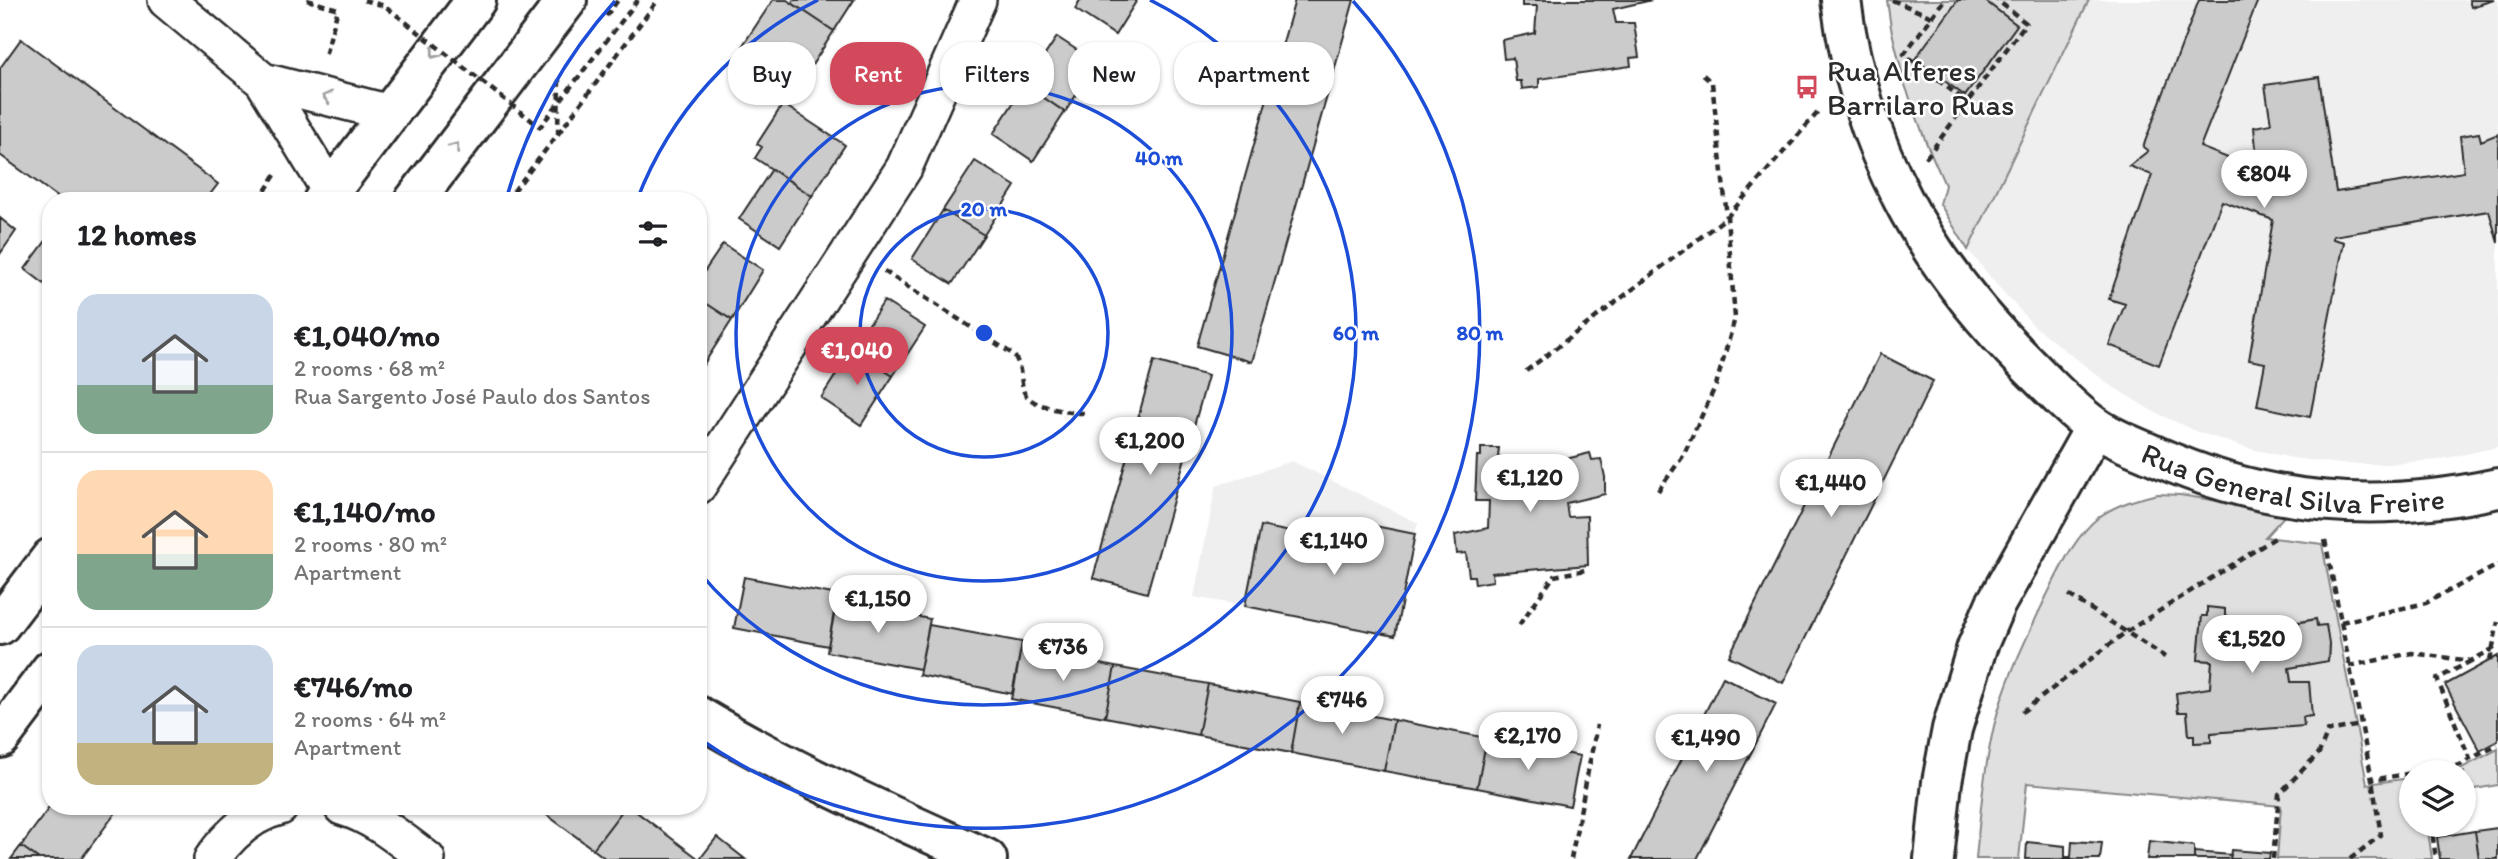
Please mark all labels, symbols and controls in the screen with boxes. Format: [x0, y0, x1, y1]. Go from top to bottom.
chip: Buy [728, 42, 816, 105]
chip: Rent [830, 42, 926, 105]
chip: Filters [940, 42, 1054, 105]
chip: New [1068, 42, 1160, 105]
chip: Apartment [1174, 42, 1334, 105]
one-way arrow [430, 46, 443, 59]
place label: Rua Alferes Barrilaro Ruas [1827, 52, 2014, 123]
bus stop icon: Rua Alferes Barrilaro Ruas [1793, 73, 1821, 101]
one-way arrow [321, 91, 333, 105]
one-way arrow [446, 142, 459, 155]
text: 40 m [1135, 145, 1183, 170]
pin: €804 [2223, 150, 2305, 210]
text: €804 [2237, 159, 2291, 187]
text: 20 m [961, 196, 1008, 221]
icon: filters [634, 215, 672, 253]
text: 12 homes [77, 216, 197, 253]
text: €1,040/mo [294, 317, 440, 354]
text: 60 m [1333, 320, 1380, 345]
text: 80 m [1457, 320, 1504, 345]
centre of rings [972, 321, 996, 345]
icon: home [133, 322, 217, 406]
pin: €1,040 [800, 328, 914, 387]
text: €1,040 [821, 336, 893, 364]
text: 2 rooms · 68 m² [294, 354, 445, 382]
text: Rua Sargento José Paulo dos Santos [294, 382, 650, 410]
pin: €1,200 [1093, 418, 1207, 477]
text: €1,200 [1115, 426, 1185, 454]
street label: Rua General Silva Freire [2136, 434, 2447, 521]
pin: €1,120 [1473, 454, 1587, 514]
pin: €1,440 [1774, 460, 1888, 519]
text: €1,120 [1497, 463, 1563, 491]
text: €1,440 [1795, 468, 1867, 496]
text: €1,140/mo [294, 493, 436, 530]
icon: home [133, 498, 217, 582]
pin: €1,140 [1277, 518, 1391, 577]
text: €1,140 [1300, 526, 1368, 554]
text: 2 rooms · 80 m² [294, 530, 447, 558]
text: Apartment [294, 558, 401, 586]
pin: €1,150 [821, 576, 935, 635]
text: €1,150 [845, 584, 911, 612]
pin: €1,520 [2195, 616, 2309, 675]
pin: €736 [1022, 624, 1104, 683]
text: €1,520 [2218, 624, 2286, 652]
text: €736 [1038, 632, 1088, 660]
text: €746/mo [294, 668, 413, 705]
icon: home [133, 673, 217, 757]
pin: €746 [1301, 676, 1383, 736]
text: €746 [1317, 685, 1367, 713]
text: 2 rooms · 64 m² [294, 705, 446, 733]
pin: €2,170 [1471, 712, 1585, 772]
pin: €1,490 [1649, 714, 1763, 774]
text: €2,170 [1495, 721, 1561, 749]
text: €1,490 [1671, 723, 1741, 751]
text: Apartment [294, 733, 401, 761]
map controls [2399, 760, 2476, 837]
button: layers [2399, 760, 2476, 837]

